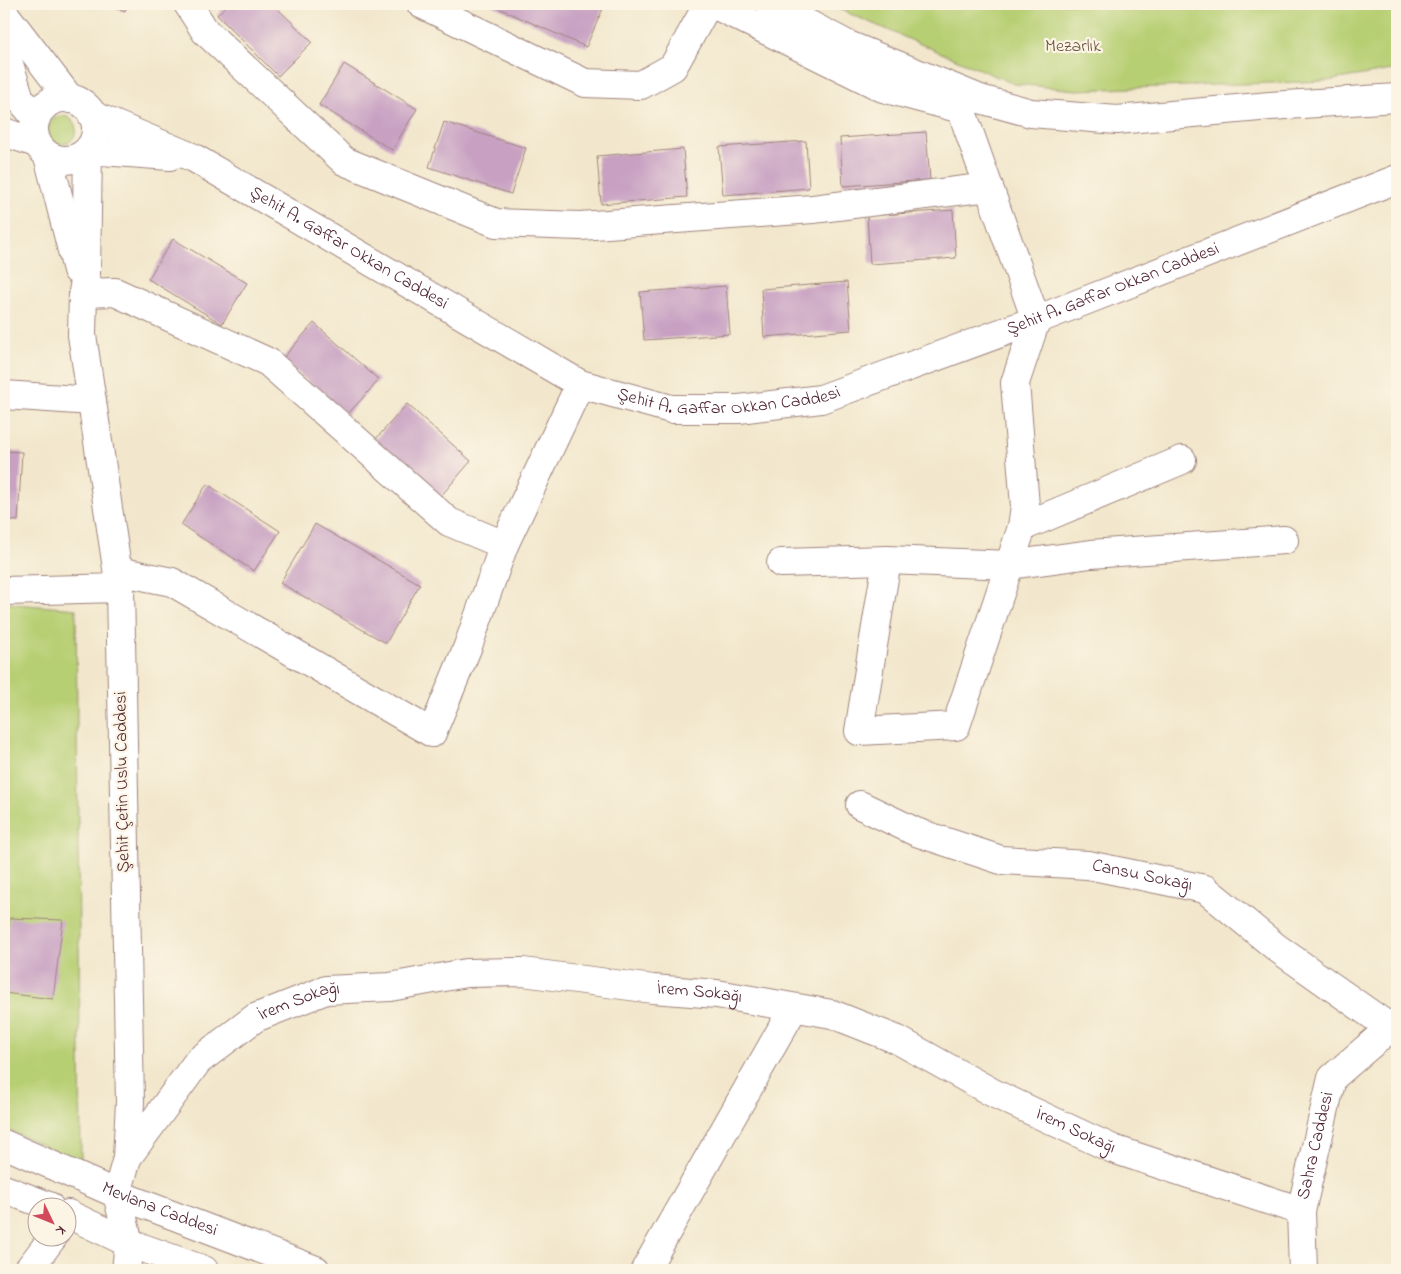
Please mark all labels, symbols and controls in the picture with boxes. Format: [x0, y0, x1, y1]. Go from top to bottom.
park label: Mezarlık [1045, 34, 1101, 60]
street label: Şehit A. Gaffar Okkan Caddesi [245, 180, 453, 317]
street label: Şehit A. Gaffar Okkan Caddesi [1003, 237, 1223, 343]
street label: Şehit A. Gaffar Okkan Caddesi [614, 380, 844, 422]
street label: Şehit Çetin Uslu Caddesi [108, 691, 138, 873]
street label: Cansu Sokağı [1090, 853, 1195, 899]
street label: İrem Sokağı [254, 976, 341, 1028]
street label: İrem Sokağı [656, 976, 744, 1012]
street label: Sahra Caddesi [1291, 1089, 1341, 1202]
street label: İrem Sokağı [1031, 1102, 1120, 1161]
street label: Mevlana Caddesi [97, 1176, 221, 1244]
north arrow [28, 1196, 78, 1246]
text: K [50, 1220, 70, 1240]

